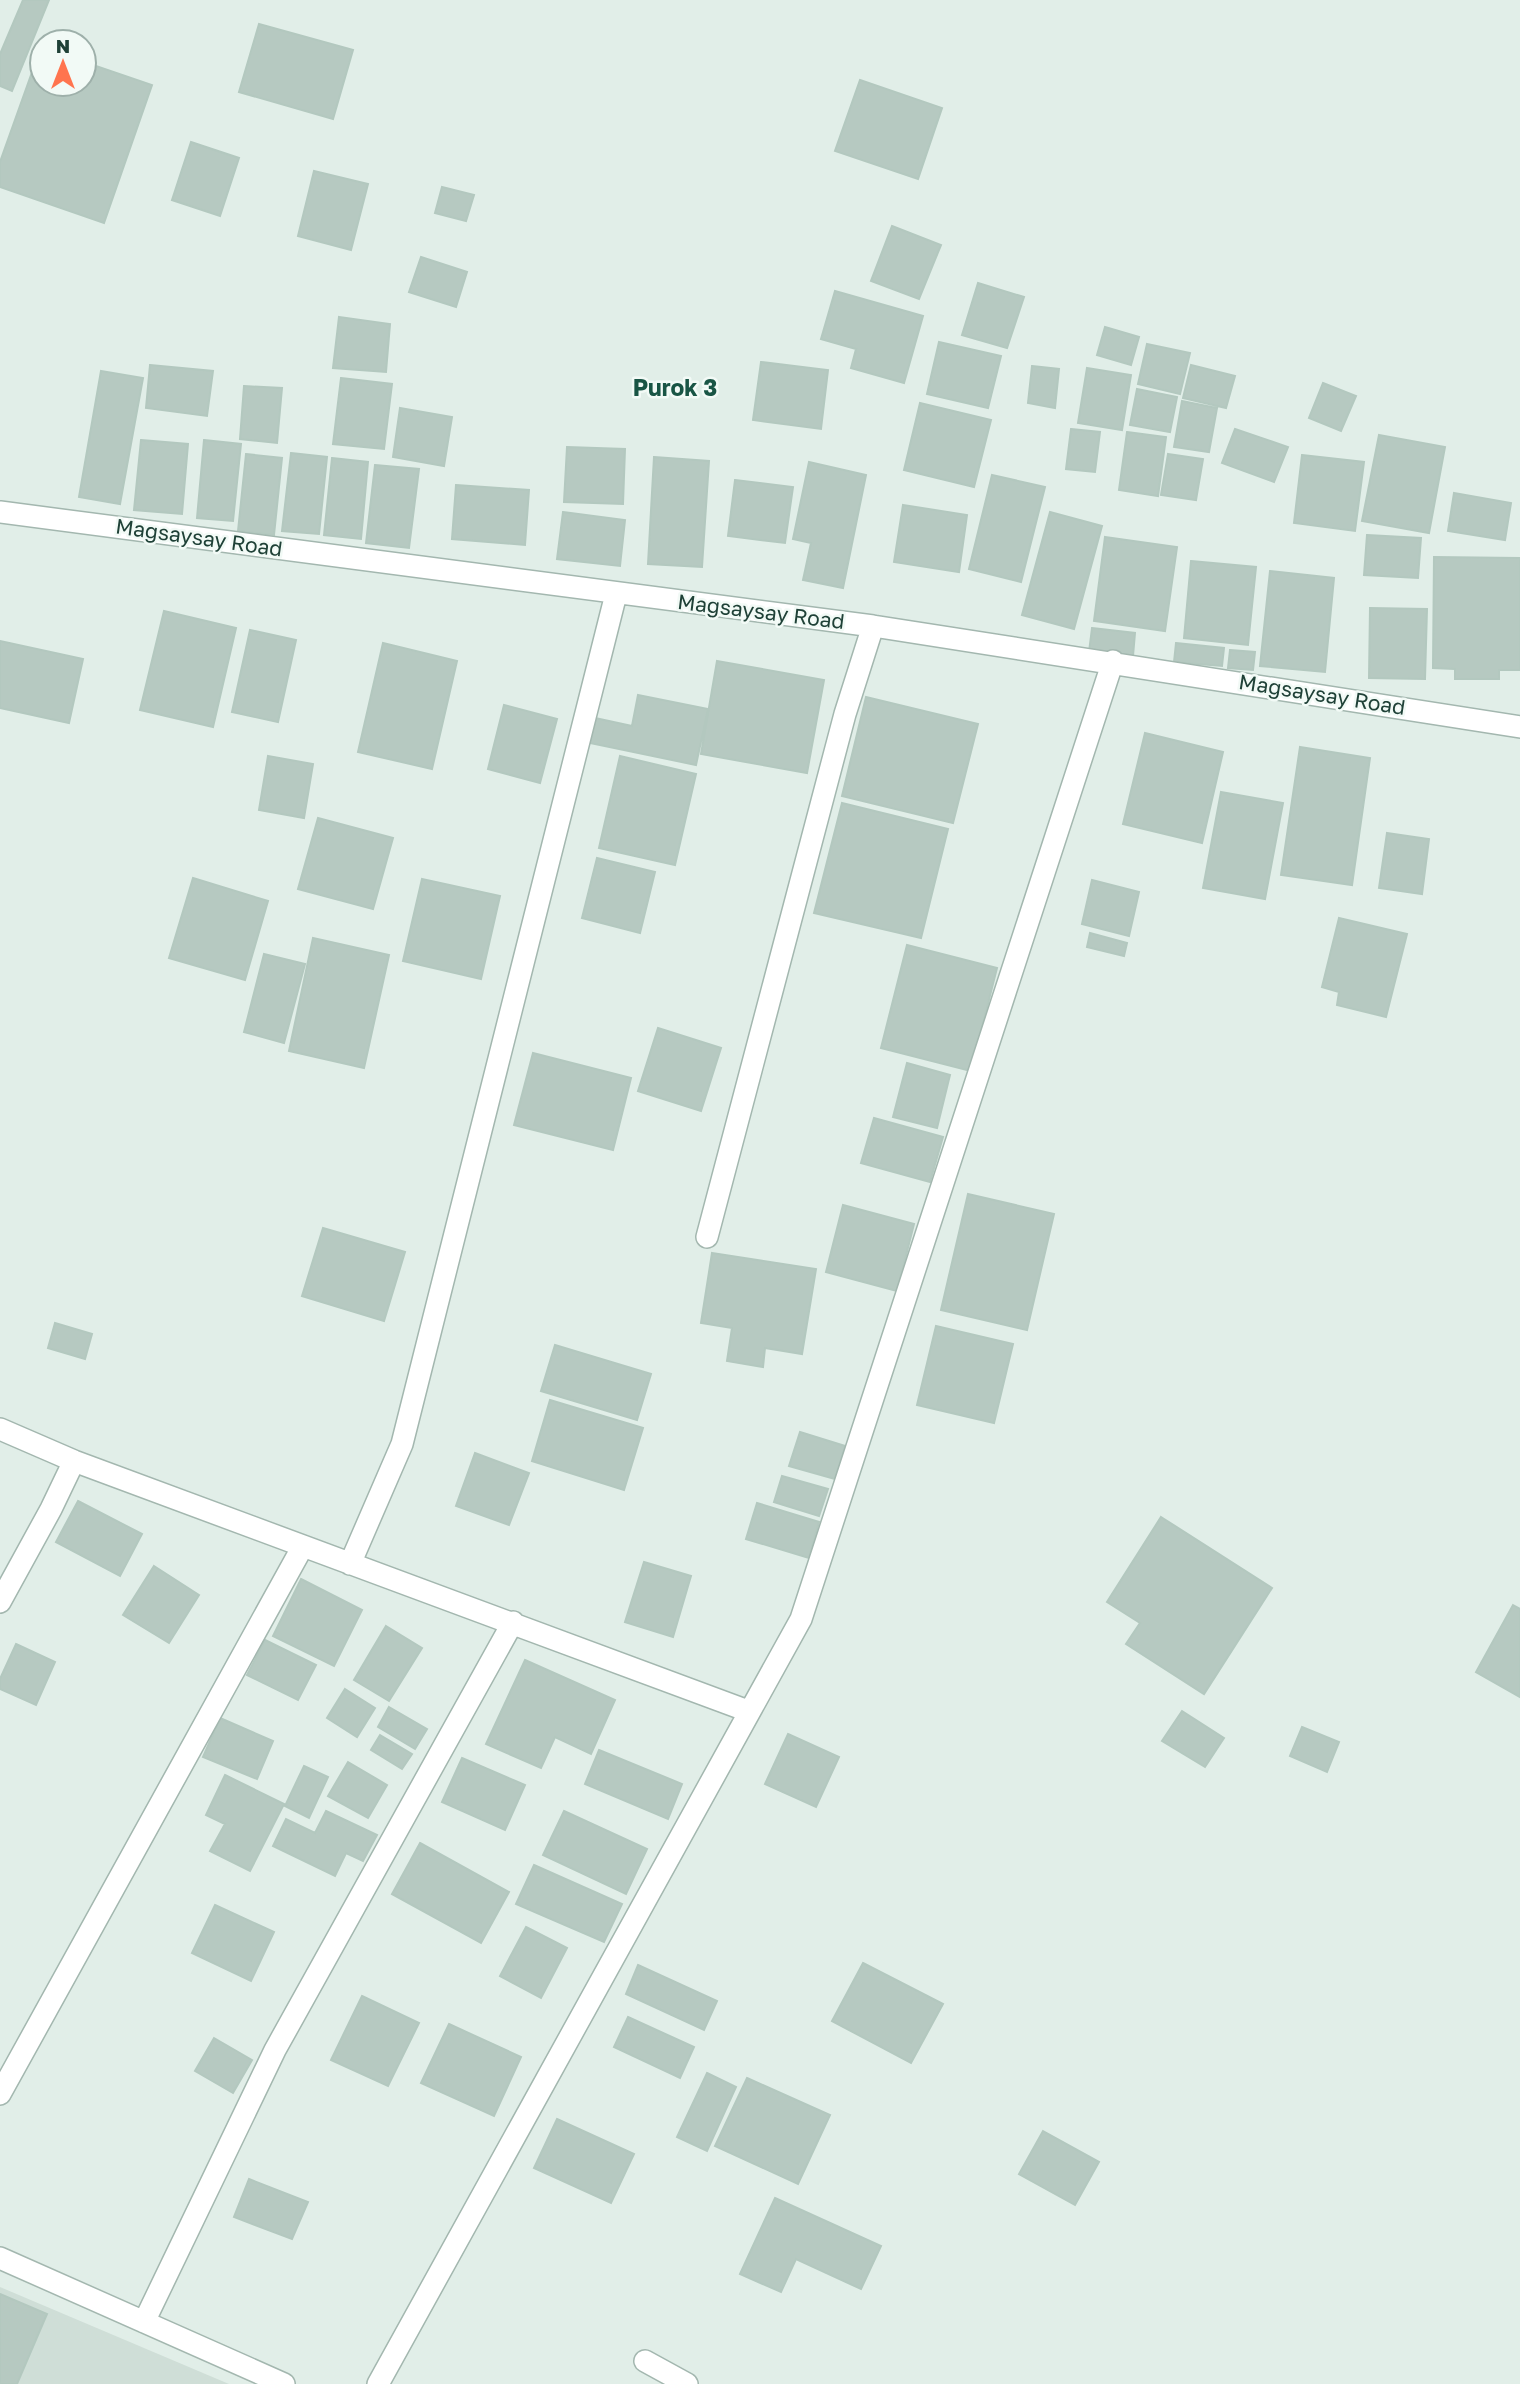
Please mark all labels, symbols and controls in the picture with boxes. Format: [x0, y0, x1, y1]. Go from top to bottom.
north arrow [28, 28, 98, 98]
text: N [56, 34, 70, 57]
district label: Purok 3 [633, 373, 717, 401]
street label: Magsaysay Road [114, 512, 284, 562]
street label: Magsaysay Road [676, 588, 846, 634]
street label: Magsaysay Road [1237, 668, 1407, 720]

